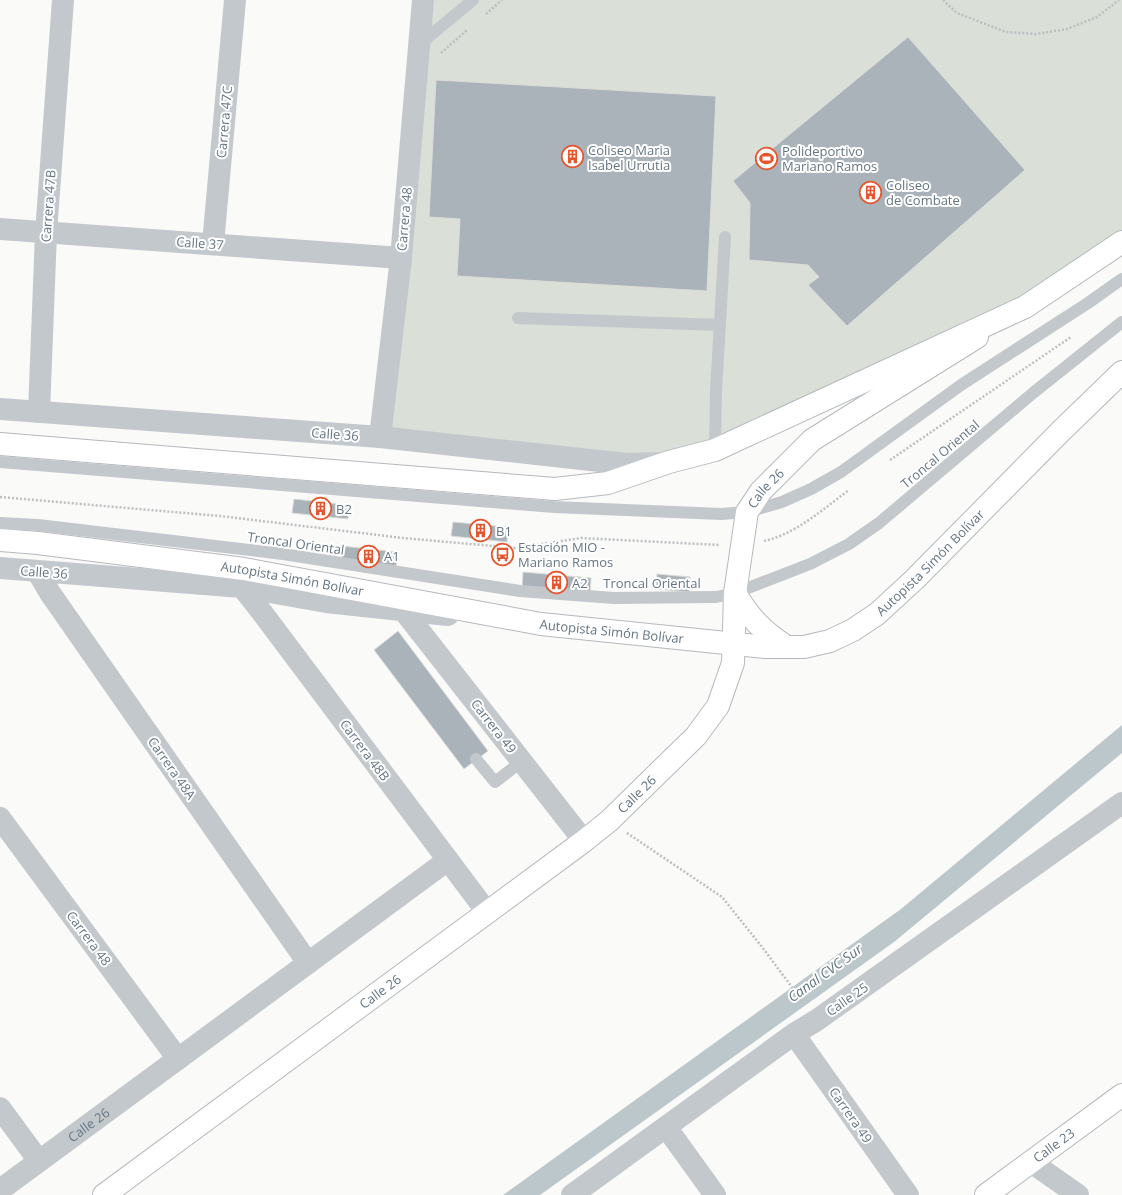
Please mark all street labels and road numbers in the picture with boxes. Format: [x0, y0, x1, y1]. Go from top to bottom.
street label: Carrera 47C [212, 85, 236, 159]
street label: Carrera 47B [36, 169, 60, 243]
street label: Carrera 48 [392, 186, 416, 252]
street label: Calle 37 [176, 232, 224, 254]
street label: Troncal Oriental [897, 416, 983, 492]
street label: Calle 36 [311, 423, 359, 445]
street label: Calle 26 [743, 464, 788, 512]
street label: Autopista Simón Bolívar [872, 505, 988, 620]
street label: Troncal Oriental [246, 527, 346, 559]
street label: Autopista Simón Bolívar [220, 557, 366, 600]
street label: Calle 36 [20, 561, 68, 583]
street label: Troncal Oriental [603, 574, 701, 592]
street label: Autopista Simón Bolívar [539, 615, 686, 648]
street label: Carrera 49 [467, 695, 521, 757]
street label: Carrera 48B [336, 716, 394, 784]
street label: Carrera 48A [144, 733, 201, 803]
street label: Calle 26 [613, 771, 660, 817]
street label: Carrera 48 [63, 907, 115, 969]
street label: Calle 26 [356, 970, 405, 1013]
street label: Calle 25 [822, 978, 872, 1020]
street label: Carrera 49 [825, 1084, 877, 1146]
street label: Calle 26 [64, 1103, 113, 1146]
street label: Calle 23 [1029, 1124, 1078, 1167]

